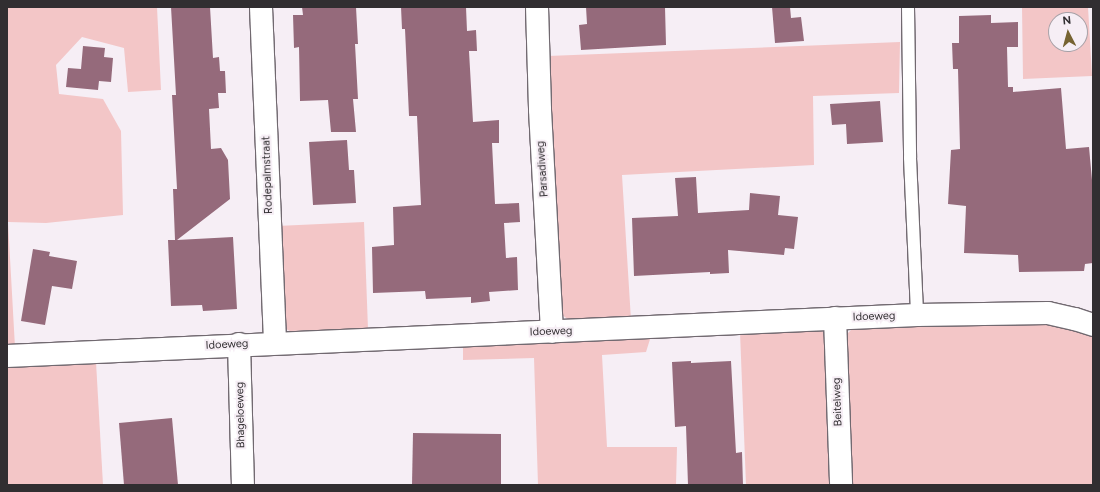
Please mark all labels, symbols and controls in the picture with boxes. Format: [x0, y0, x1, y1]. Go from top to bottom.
north arrow [1048, 12, 1088, 52]
text: N [1062, 14, 1072, 27]
street label: Rodepalmstraat [260, 136, 276, 214]
street label: Parsadiweg [534, 140, 552, 198]
street label: Idoeweg [852, 310, 896, 324]
street label: Idoeweg [529, 325, 573, 339]
street label: Idoeweg [205, 337, 249, 353]
street label: Beitelweg [831, 377, 845, 427]
street label: Bhageloeweg [234, 382, 248, 448]

